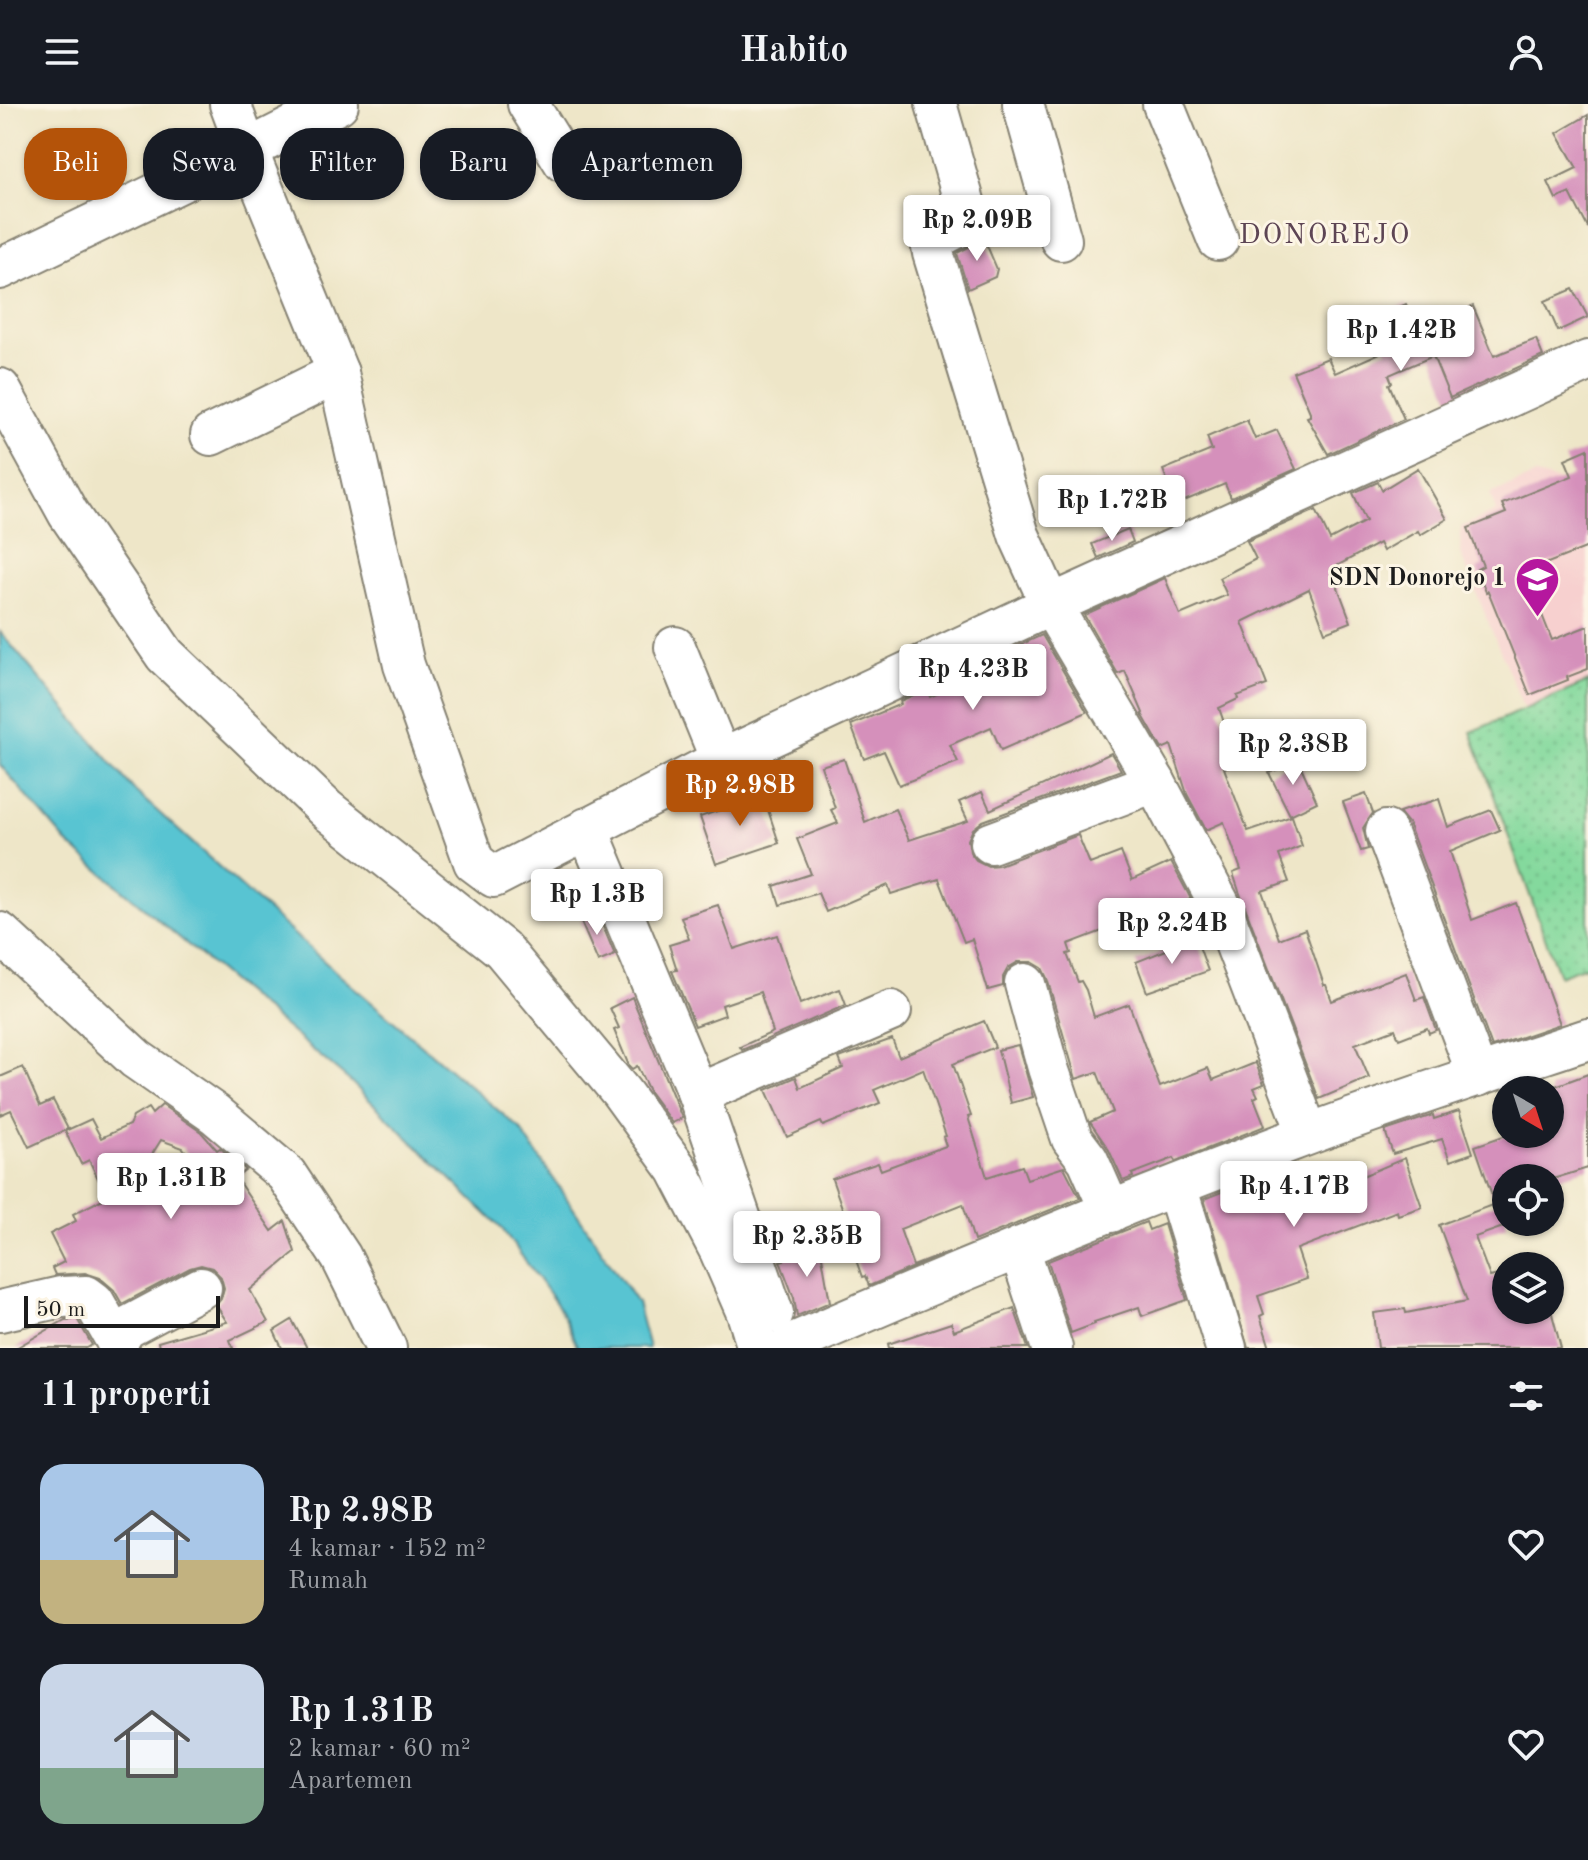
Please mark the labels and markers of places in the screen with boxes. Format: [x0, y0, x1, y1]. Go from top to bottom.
pin: Rp 2.09B [894, 195, 1060, 263]
pin: Rp 1.42B [1318, 305, 1484, 373]
pin: Rp 1.72B [1029, 475, 1195, 543]
school or university icon: SDN Donorejo 1 [1513, 555, 1561, 618]
place label: SDN Donorejo 1 [1329, 567, 1506, 591]
pin: Rp 4.23B [890, 644, 1056, 712]
pin: Rp 2.38B [1210, 719, 1376, 787]
pin: Rp 2.98B [657, 760, 823, 828]
pin: Rp 1.3B [523, 869, 671, 937]
pin: Rp 2.24B [1089, 898, 1255, 966]
pin: Rp 1.31B [88, 1153, 254, 1221]
pin: Rp 4.17B [1211, 1161, 1377, 1229]
pin: Rp 2.35B [724, 1211, 890, 1279]

